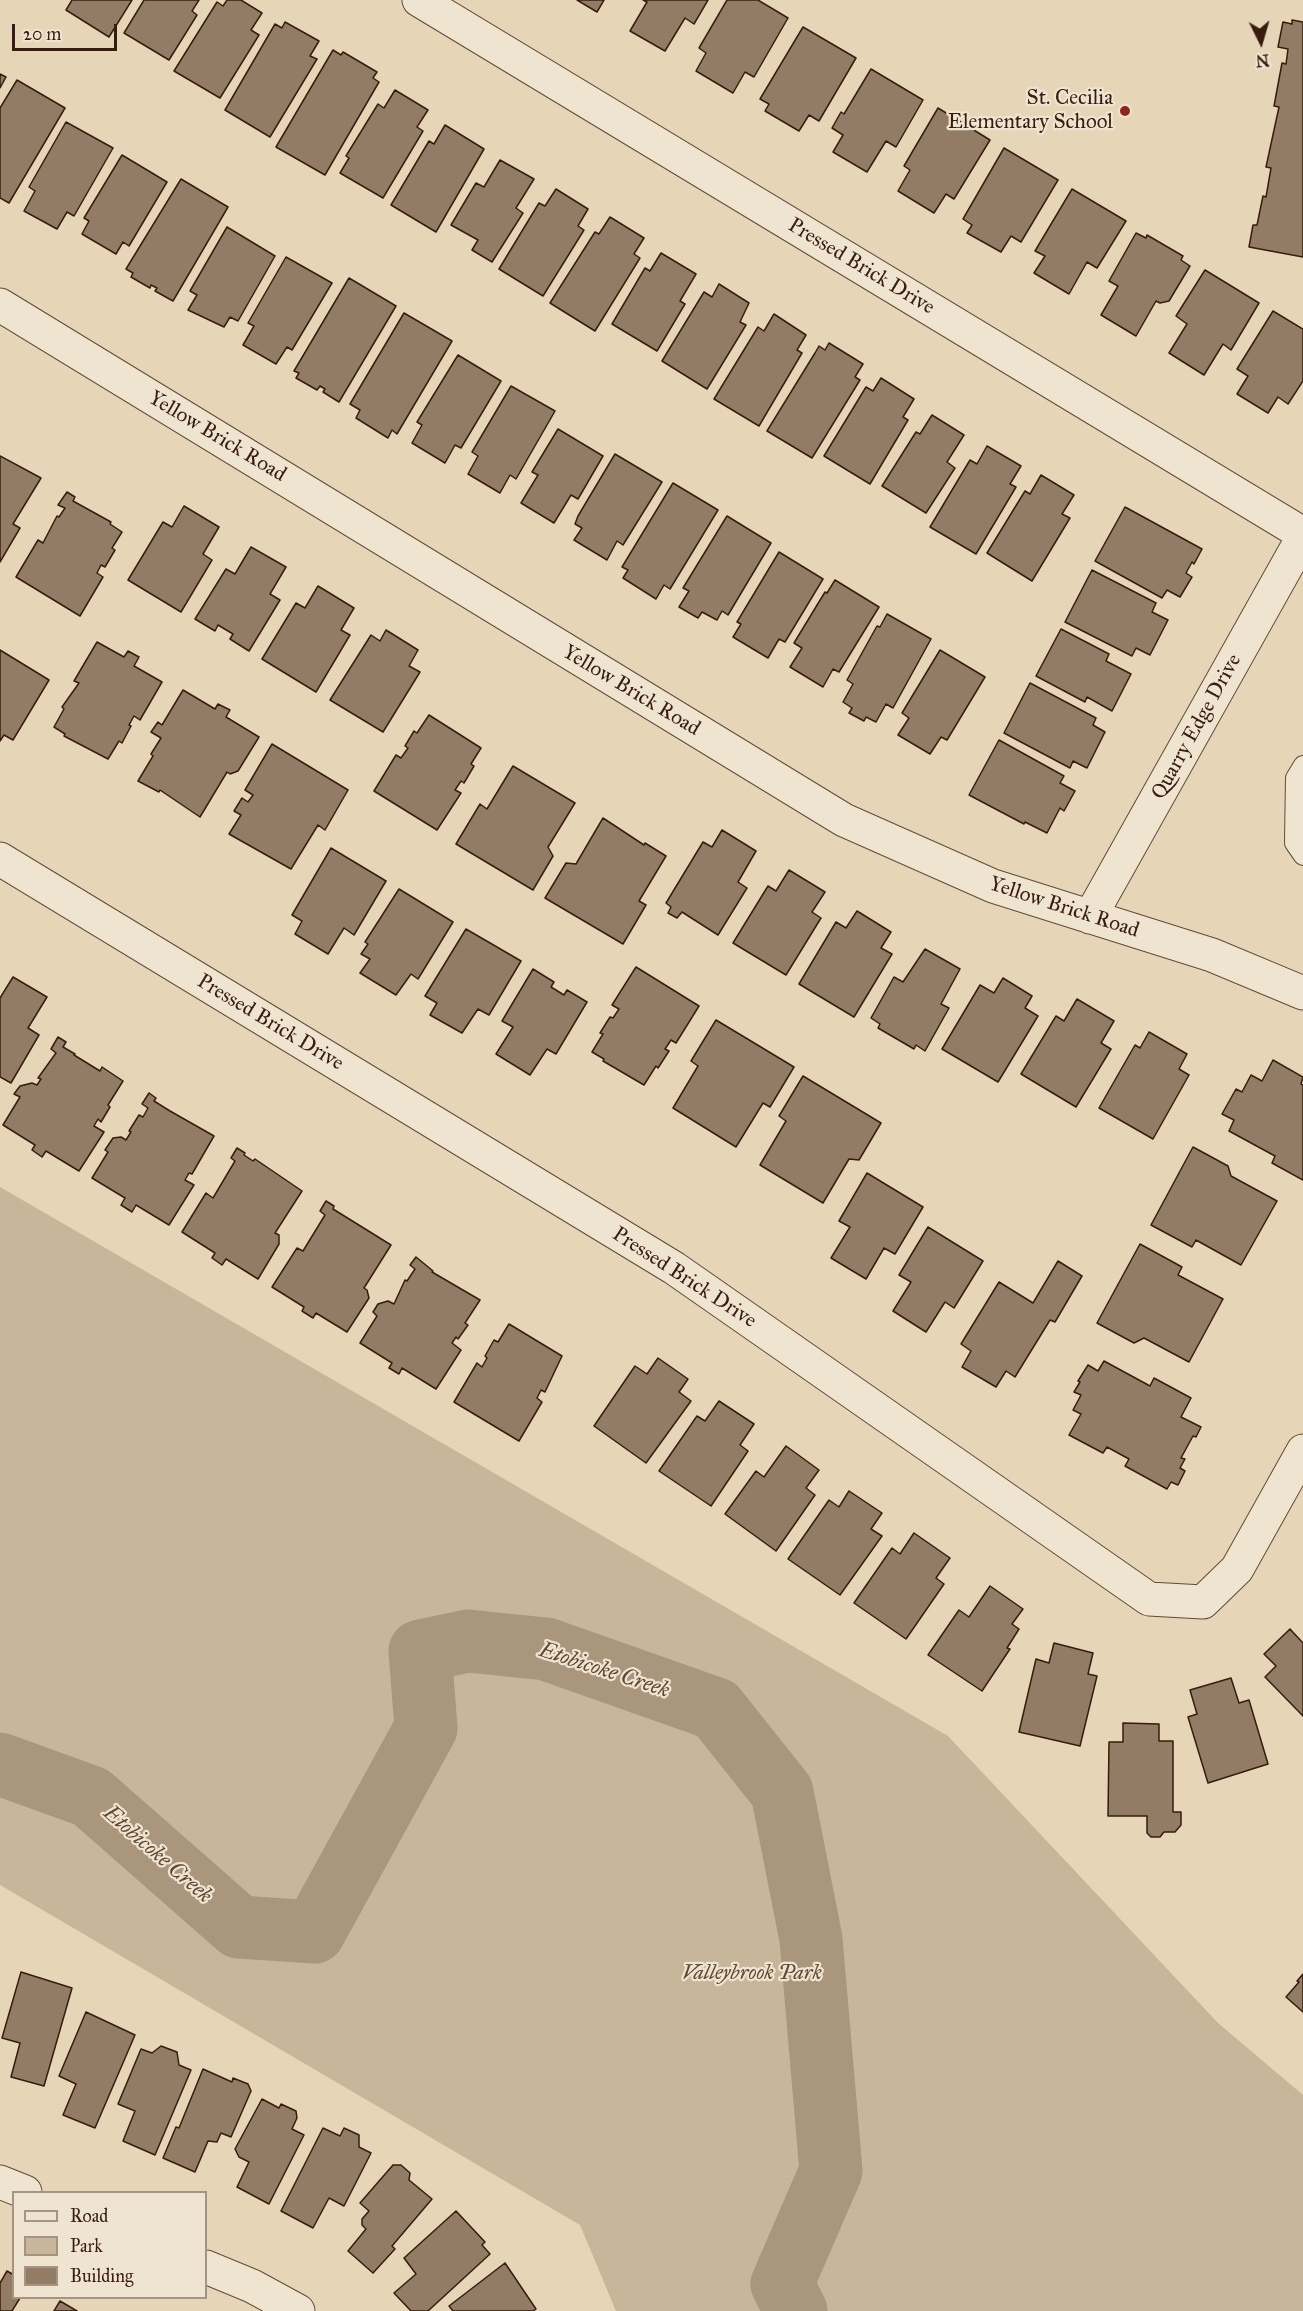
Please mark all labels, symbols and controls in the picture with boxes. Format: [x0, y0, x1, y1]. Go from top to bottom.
scale bar [15, 12, 120, 50]
north arrow [1231, 12, 1291, 72]
text: 20 m [23, 23, 61, 45]
text: N [1255, 50, 1270, 70]
place label: St. Cecilia Elementary School [948, 86, 1113, 136]
marker: St. Cecilia Elementary School [1118, 104, 1132, 118]
street label: Pressed Brick Drive [783, 213, 939, 321]
street label: Yellow Brick Road [144, 386, 290, 488]
street label: Yellow Brick Road [558, 640, 704, 742]
street label: Quarry Edge Drive [1147, 650, 1247, 804]
street label: Yellow Brick Road [986, 872, 1142, 944]
street label: Pressed Brick Drive [192, 969, 348, 1077]
street label: Pressed Brick Drive [607, 1222, 761, 1334]
water label: Etobicoke Creek [535, 1637, 673, 1705]
water label: Etobicoke Creek [97, 1800, 217, 1910]
park label: Valleybrook Park [682, 1961, 822, 1987]
legend [12, 2191, 207, 2299]
text: Road [70, 2205, 108, 2227]
text: Park [70, 2235, 103, 2257]
text: Building [70, 2265, 133, 2287]

